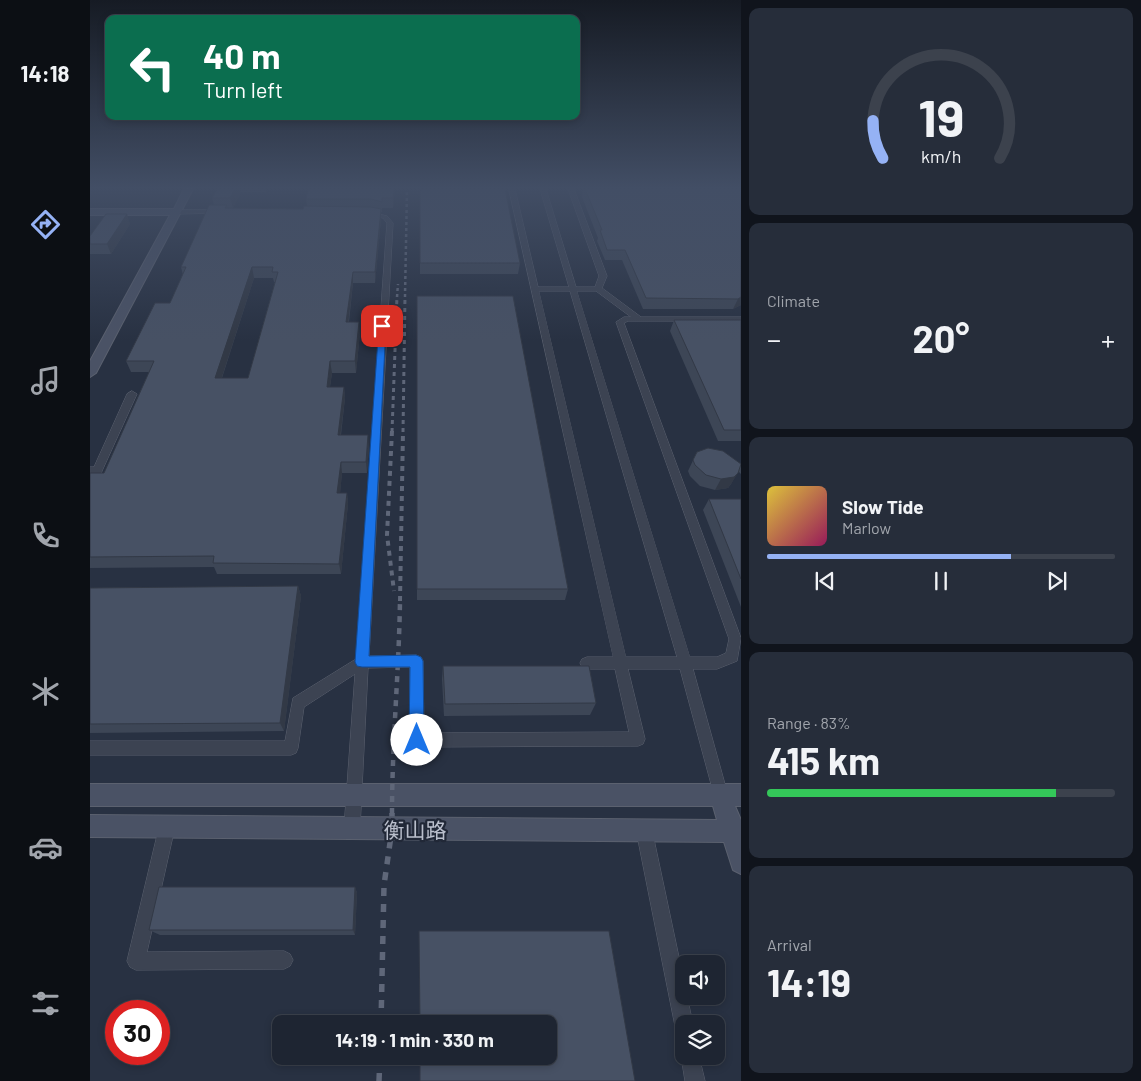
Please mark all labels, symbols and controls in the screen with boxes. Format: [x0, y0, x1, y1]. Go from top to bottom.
text: 40 m [203, 34, 280, 76]
icon: left [120, 35, 185, 100]
text: 14:18 [21, 60, 69, 86]
text: Turn left [203, 76, 283, 102]
text: 19 [918, 85, 964, 147]
text: km/h [921, 145, 961, 167]
icon: directions [28, 207, 63, 242]
text: Climate [767, 291, 820, 310]
pin [361, 305, 403, 347]
icon: arrive [368, 312, 396, 340]
text: 20° [912, 315, 970, 361]
text: − [767, 322, 781, 356]
text: + [1101, 322, 1115, 356]
icon: music [28, 363, 63, 398]
text: Slow Tide [842, 495, 924, 518]
icon: phone [28, 518, 63, 553]
text: Marlow [842, 518, 891, 537]
icon: previous [811, 567, 839, 595]
icon: pause [927, 567, 955, 595]
icon: next [1043, 567, 1071, 595]
icon: climate [28, 674, 63, 709]
position arrow [390, 713, 442, 765]
text: Range · 83% [767, 713, 851, 732]
text: 415 km [767, 737, 880, 783]
street label: 衡山路 [384, 817, 447, 842]
icon: car [28, 830, 63, 865]
text: Arrival [767, 935, 812, 954]
map controls [675, 955, 725, 1065]
button: sound [675, 955, 725, 1005]
text: 14:19 [767, 959, 851, 1005]
icon: filters [28, 986, 63, 1021]
speed limit sign: 30 [105, 1000, 170, 1065]
button: layers [675, 1015, 725, 1065]
text: 14:19 · 1 min · 330 m [335, 1028, 494, 1051]

